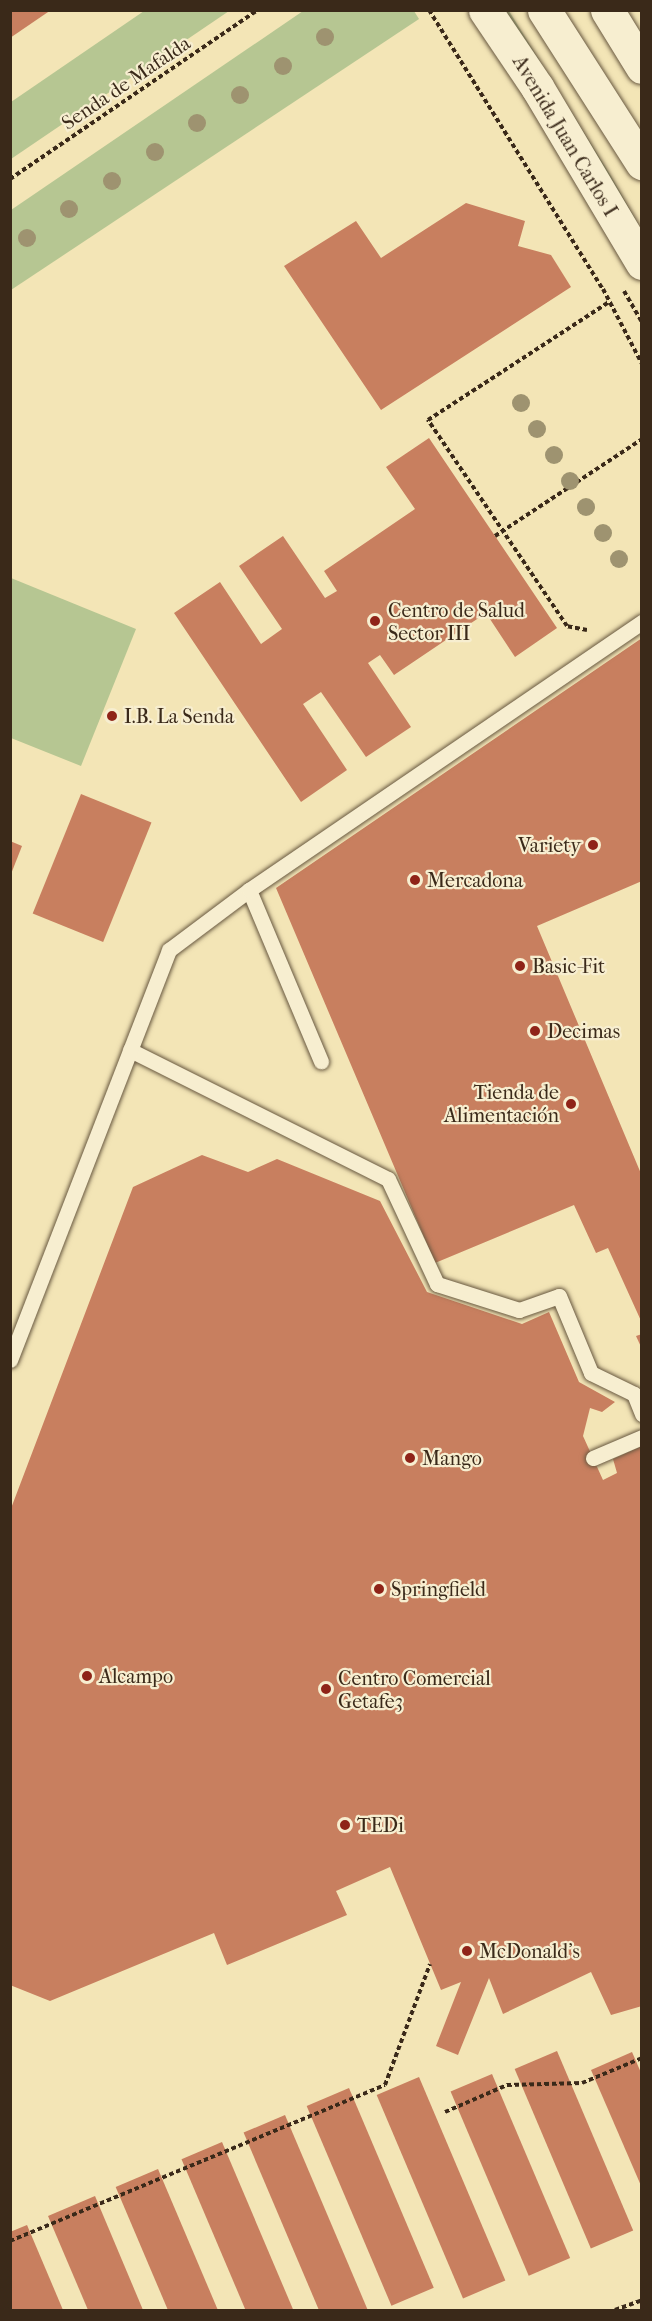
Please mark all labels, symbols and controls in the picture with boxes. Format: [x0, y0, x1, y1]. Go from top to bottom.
street label: Senda de Mafalda [57, 31, 195, 135]
street label: Avenida Juan Carlos I [507, 51, 623, 221]
place label: Centro de Salud Sector III [388, 598, 525, 645]
marker: Centro de Salud Sector III [366, 612, 384, 630]
place label: I.B. La Senda [124, 704, 234, 728]
marker: I.B. La Senda [105, 709, 119, 723]
place label: Variety [518, 833, 581, 857]
marker: Variety [586, 838, 600, 852]
place label: Mercadona [427, 868, 523, 892]
marker: Mercadona [408, 873, 422, 887]
place label: Basic-Fit [532, 954, 605, 978]
marker: Basic-Fit [513, 959, 527, 973]
place label: Decimas [547, 1019, 620, 1043]
marker: Decimas [528, 1024, 542, 1038]
place label: Tienda de Alimentación [444, 1080, 559, 1127]
marker: Tienda de Alimentación [564, 1097, 578, 1111]
place label: Mango [422, 1446, 482, 1470]
marker: Mango [403, 1451, 417, 1465]
place label: Springfield [391, 1577, 486, 1601]
marker: Springfield [372, 1582, 386, 1596]
place label: Alcampo [99, 1664, 173, 1688]
place label: Centro Comercial Getafe3 [338, 1666, 491, 1713]
marker: Alcampo [80, 1669, 94, 1683]
marker: Centro Comercial Getafe3 [319, 1682, 333, 1696]
place label: TEDi [357, 1813, 404, 1837]
marker: TEDi [338, 1818, 352, 1832]
place label: McDonald's [479, 1939, 580, 1963]
marker: McDonald's [460, 1944, 474, 1958]

